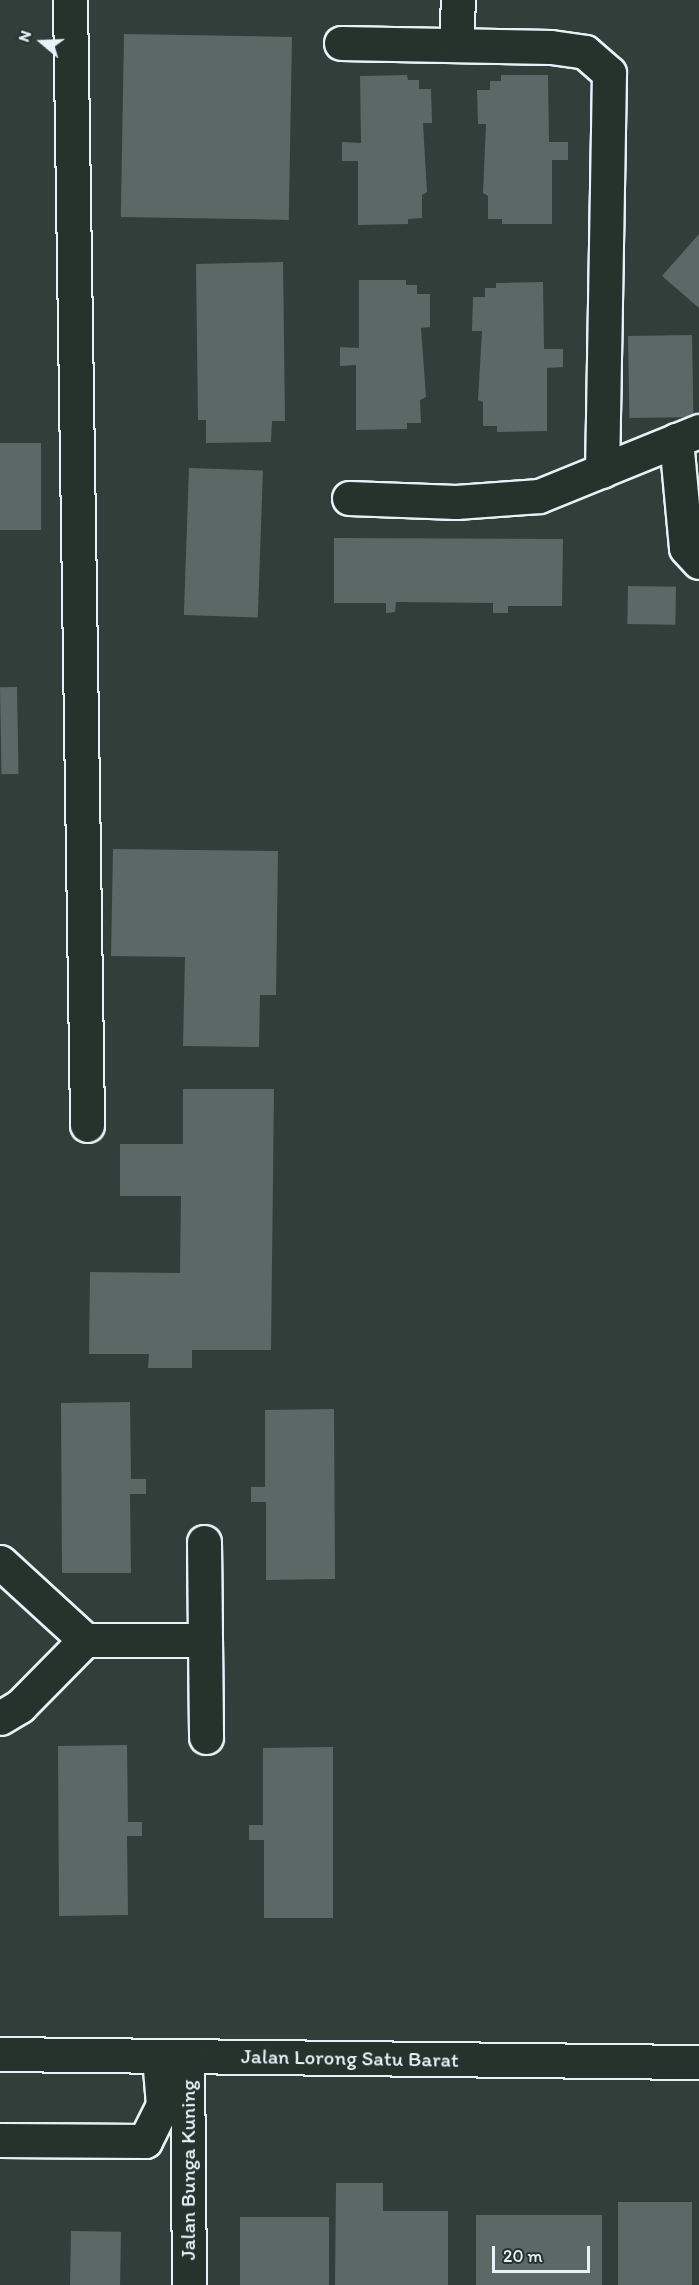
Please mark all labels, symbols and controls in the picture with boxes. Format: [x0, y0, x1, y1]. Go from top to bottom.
north arrow [12, 12, 72, 72]
text: N [14, 28, 35, 44]
street label: Jalan Lorong Satu Barat [241, 2044, 459, 2072]
street label: Jalan Bunga Kuning [175, 2080, 201, 2260]
scale bar [495, 2234, 592, 2272]
text: 20 m [503, 2245, 543, 2267]

